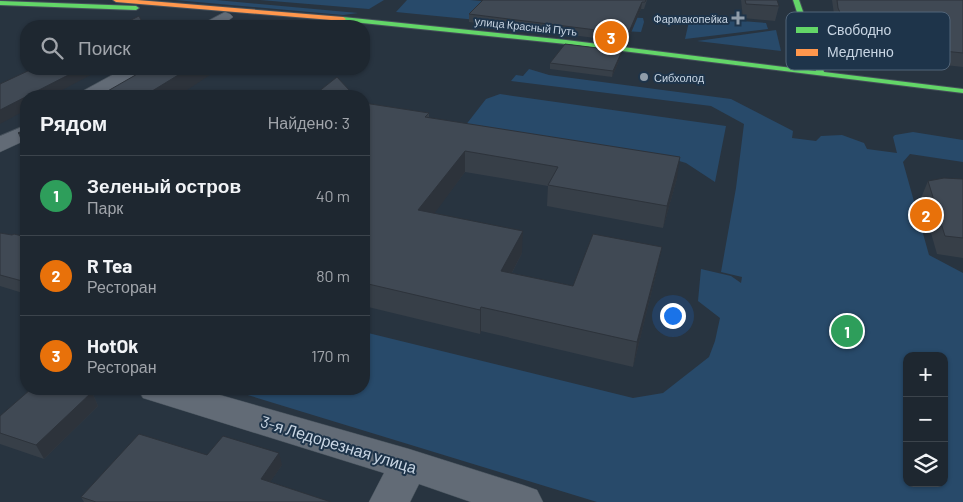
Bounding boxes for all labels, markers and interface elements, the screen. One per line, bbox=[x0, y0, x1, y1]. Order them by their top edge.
place label: Фармакопейка bbox=[653, 12, 729, 25]
marker: Фармакопейка bbox=[732, 12, 744, 24]
legend bbox=[786, 12, 950, 70]
street label: улица Красный Путь bbox=[474, 14, 578, 38]
pin: 3 bbox=[595, 18, 627, 56]
search box bbox=[20, 20, 370, 75]
text: Свободно bbox=[827, 21, 892, 38]
icon: search bbox=[38, 34, 66, 62]
text: Поиск bbox=[78, 36, 131, 59]
text: Медленно bbox=[827, 43, 894, 60]
marker: Сибхолод bbox=[638, 71, 650, 83]
place label: Сибхолод bbox=[654, 71, 705, 84]
text: Рядом bbox=[40, 110, 107, 135]
text: Найдено: 3 bbox=[268, 113, 350, 132]
text: Зеленый остров bbox=[87, 174, 241, 197]
text: 1 bbox=[53, 186, 59, 205]
text: 40 m bbox=[316, 186, 350, 205]
pin: 2 bbox=[910, 196, 942, 234]
text: Парк bbox=[87, 198, 123, 217]
text: R Tea bbox=[87, 254, 132, 277]
text: 2 bbox=[52, 266, 60, 285]
text: 80 m bbox=[316, 266, 350, 285]
text: Ресторан bbox=[87, 277, 157, 296]
your location bbox=[660, 303, 686, 329]
pin: 1 bbox=[831, 312, 863, 350]
text: HotOk bbox=[87, 334, 138, 357]
text: 3 bbox=[52, 346, 60, 365]
text: 170 m bbox=[311, 346, 350, 365]
map controls bbox=[903, 352, 948, 487]
button: + bbox=[903, 352, 948, 397]
text: Ресторан bbox=[87, 357, 157, 376]
button: − bbox=[903, 397, 948, 442]
street label: 3-я Ледорезная улица bbox=[259, 411, 419, 477]
button: layers bbox=[903, 442, 948, 487]

